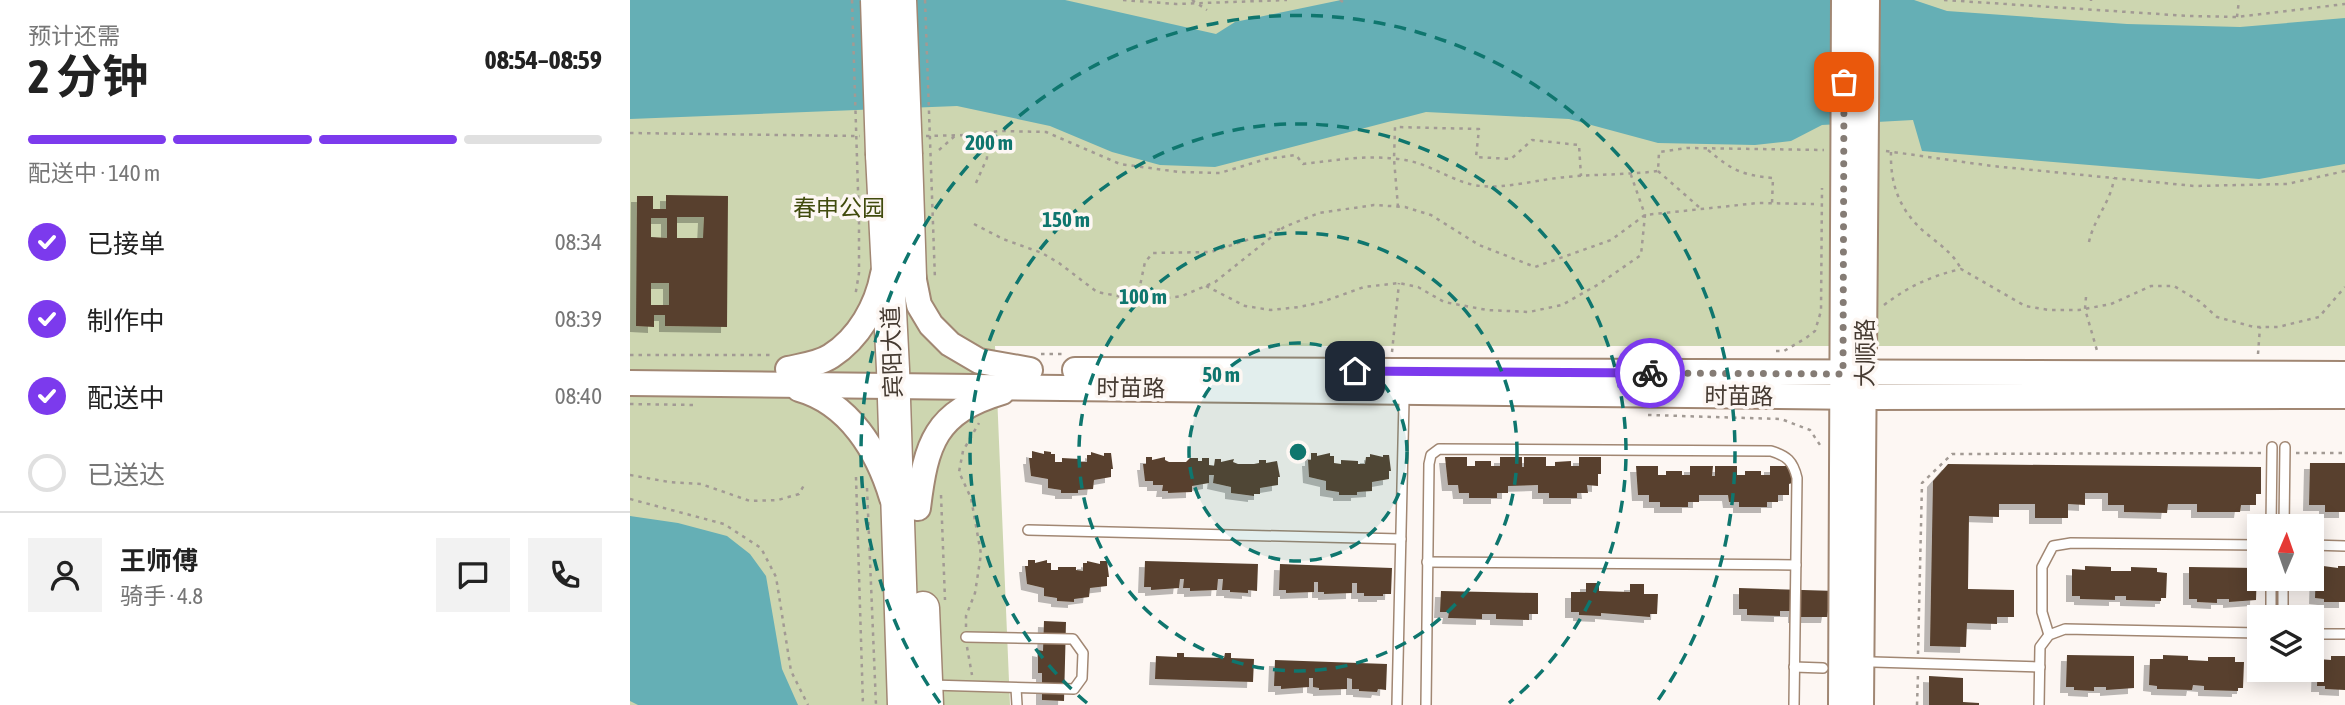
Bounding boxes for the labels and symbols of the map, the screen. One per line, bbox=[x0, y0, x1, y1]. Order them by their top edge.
pin bbox=[1814, 52, 1874, 112]
text: 200 m bbox=[965, 130, 1013, 154]
park label: 春申公园 bbox=[793, 195, 885, 221]
text: 150 m bbox=[1042, 207, 1090, 231]
text: 100 m bbox=[1119, 284, 1167, 308]
street label: 宾阳大道 bbox=[877, 306, 907, 398]
street label: 大顺路 bbox=[1852, 319, 1878, 388]
courier bbox=[1615, 338, 1685, 408]
pin bbox=[1325, 341, 1385, 401]
text: 50 m bbox=[1202, 362, 1240, 386]
street label: 时苗路 bbox=[1096, 374, 1166, 402]
street label: 时苗路 bbox=[1704, 382, 1774, 410]
centre of rings bbox=[1286, 440, 1310, 464]
north arrow bbox=[2247, 514, 2324, 592]

